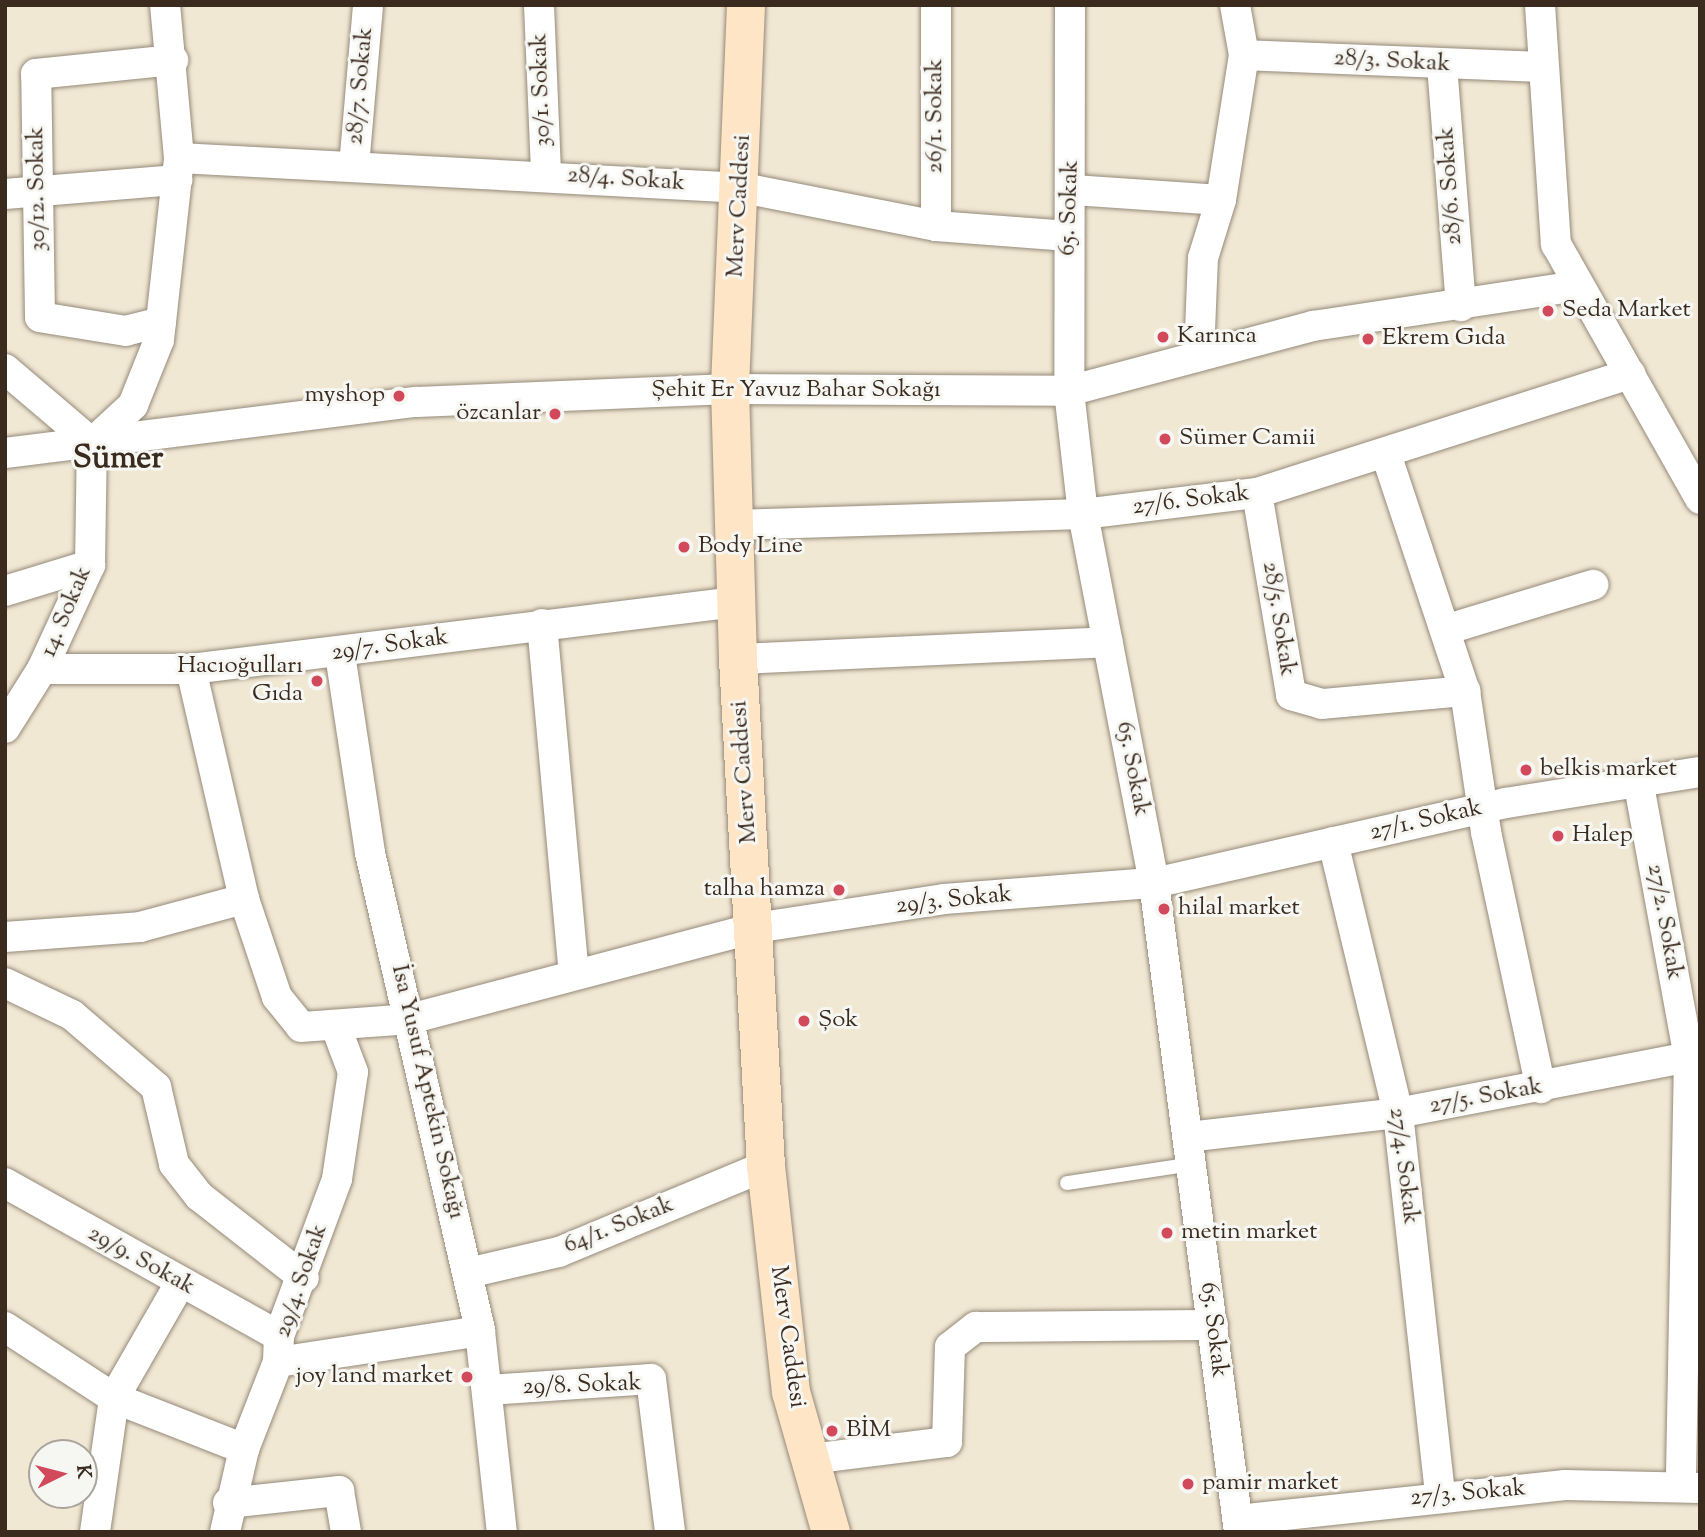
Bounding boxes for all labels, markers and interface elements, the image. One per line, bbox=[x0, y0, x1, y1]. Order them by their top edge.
street label: 28/7. Sokak bbox=[342, 26, 380, 146]
street label: 30/1. Sokak bbox=[526, 33, 558, 147]
street label: 28/3. Sokak bbox=[1333, 45, 1451, 79]
street label: 26/1. Sokak bbox=[922, 59, 950, 173]
street label: 30/12. Sokak bbox=[23, 126, 53, 252]
street label: 28/6. Sokak bbox=[1433, 126, 1469, 246]
street label: Merv Caddesi bbox=[722, 134, 758, 278]
street label: 65. Sokak bbox=[1054, 160, 1086, 256]
street label: 28/4. Sokak bbox=[566, 162, 686, 198]
place label: Seda Market bbox=[1562, 297, 1691, 325]
marker: Seda Market bbox=[1540, 303, 1556, 319]
place label: Karınca bbox=[1177, 323, 1257, 351]
place label: Ekrem Gıda bbox=[1382, 325, 1506, 353]
marker: Karınca bbox=[1155, 329, 1171, 345]
marker: Ekrem Gıda bbox=[1360, 331, 1376, 347]
street label: Şehit Er Yavuz Bahar Sokağı bbox=[651, 377, 941, 405]
place label: myshop bbox=[304, 382, 385, 410]
marker: myshop bbox=[391, 388, 407, 404]
place label: özcanlar bbox=[456, 400, 541, 428]
marker: özcanlar bbox=[547, 406, 563, 422]
place label: Sümer Camii bbox=[1179, 425, 1316, 453]
marker: Sümer Camii bbox=[1157, 431, 1173, 447]
district label: Sümer bbox=[73, 440, 163, 478]
street label: 27/6. Sokak bbox=[1131, 480, 1251, 522]
place label: Body Line bbox=[698, 533, 803, 561]
marker: Body Line bbox=[676, 539, 692, 555]
street label: 28/5. Sokak bbox=[1255, 560, 1301, 678]
street label: 14. Sokak bbox=[35, 562, 99, 662]
street label: 29/7. Sokak bbox=[330, 624, 450, 668]
place label: Hacıoğulları Gıda bbox=[177, 653, 303, 709]
marker: Hacıoğulları Gıda bbox=[309, 673, 325, 689]
street label: Merv Caddesi bbox=[726, 699, 764, 845]
street label: 65. Sokak bbox=[1109, 719, 1155, 819]
place label: belkis market bbox=[1540, 756, 1677, 784]
marker: belkis market bbox=[1518, 762, 1534, 778]
street label: 27/1. Sokak bbox=[1367, 794, 1485, 848]
place label: Halep bbox=[1572, 822, 1633, 850]
marker: Halep bbox=[1550, 828, 1566, 844]
street label: 27/2. Sokak bbox=[1640, 862, 1688, 982]
place label: talha hamza bbox=[704, 876, 825, 904]
street label: 29/3. Sokak bbox=[895, 881, 1013, 921]
marker: talha hamza bbox=[831, 882, 847, 898]
place label: hilal market bbox=[1178, 895, 1300, 923]
marker: hilal market bbox=[1156, 901, 1172, 917]
street label: İsa Yusuf Aptekin Sokağı bbox=[384, 962, 470, 1222]
place label: Şok bbox=[818, 1007, 858, 1035]
marker: Şok bbox=[796, 1013, 812, 1029]
street label: 27/5. Sokak bbox=[1427, 1073, 1545, 1121]
street label: 27/4. Sokak bbox=[1382, 1106, 1424, 1226]
street label: 64/1. Sokak bbox=[560, 1191, 678, 1261]
place label: metin market bbox=[1181, 1219, 1317, 1247]
street label: 29/9. Sokak bbox=[82, 1220, 200, 1302]
street label: 29/4. Sokak bbox=[269, 1221, 335, 1341]
marker: metin market bbox=[1159, 1225, 1175, 1241]
street label: Merv Caddesi bbox=[763, 1264, 811, 1410]
street label: 65. Sokak bbox=[1193, 1281, 1233, 1379]
place label: joy land market bbox=[295, 1363, 453, 1391]
marker: joy land market bbox=[459, 1369, 475, 1385]
street label: 29/8. Sokak bbox=[522, 1370, 642, 1402]
place label: BİM bbox=[846, 1417, 891, 1445]
marker: BİM bbox=[824, 1423, 840, 1439]
north arrow bbox=[28, 1439, 98, 1509]
text: K bbox=[68, 1464, 97, 1480]
place label: pamir market bbox=[1202, 1470, 1338, 1498]
street label: 27/3. Sokak bbox=[1409, 1475, 1527, 1513]
marker: pamir market bbox=[1180, 1476, 1196, 1492]

